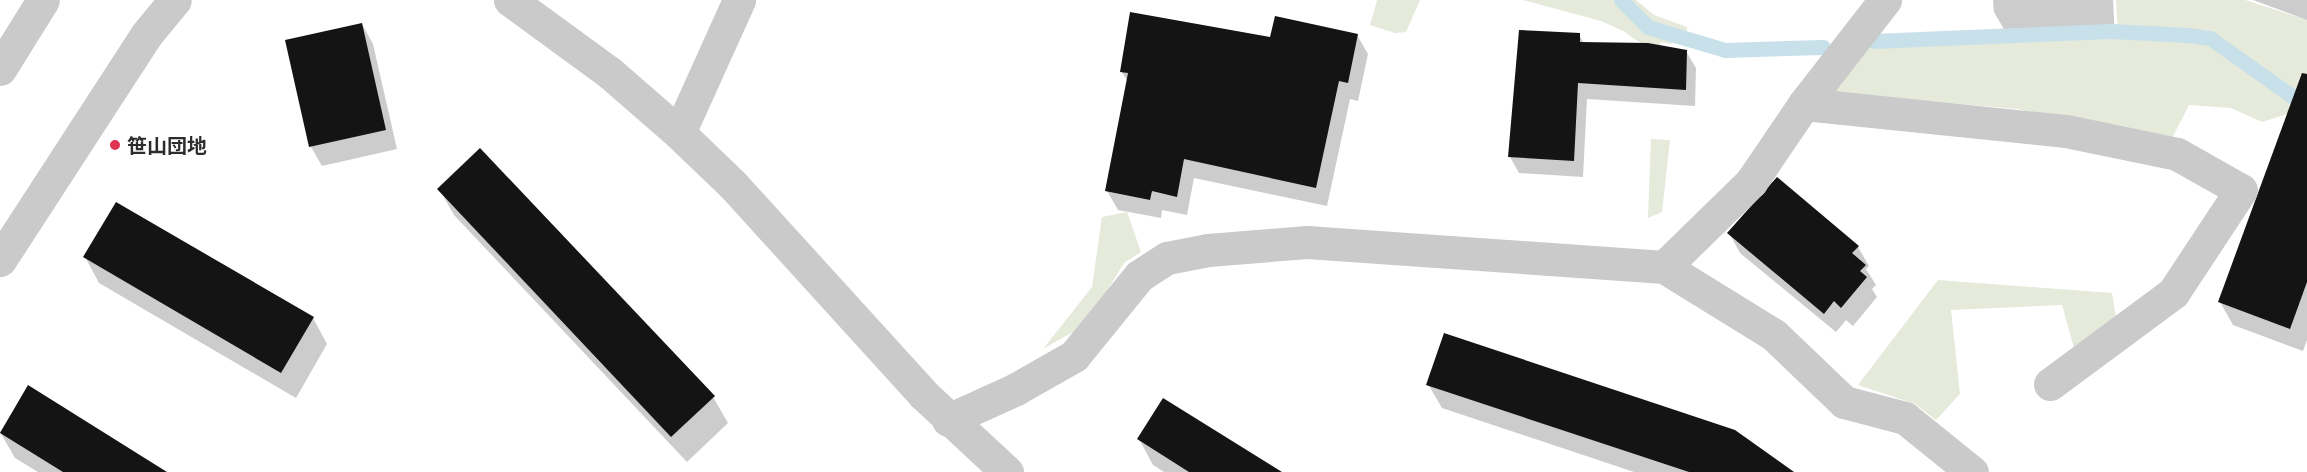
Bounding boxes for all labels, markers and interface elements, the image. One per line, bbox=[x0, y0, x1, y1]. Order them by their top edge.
place label: 笹山団地 bbox=[127, 133, 207, 157]
marker: 笹山団地 bbox=[108, 138, 122, 152]

